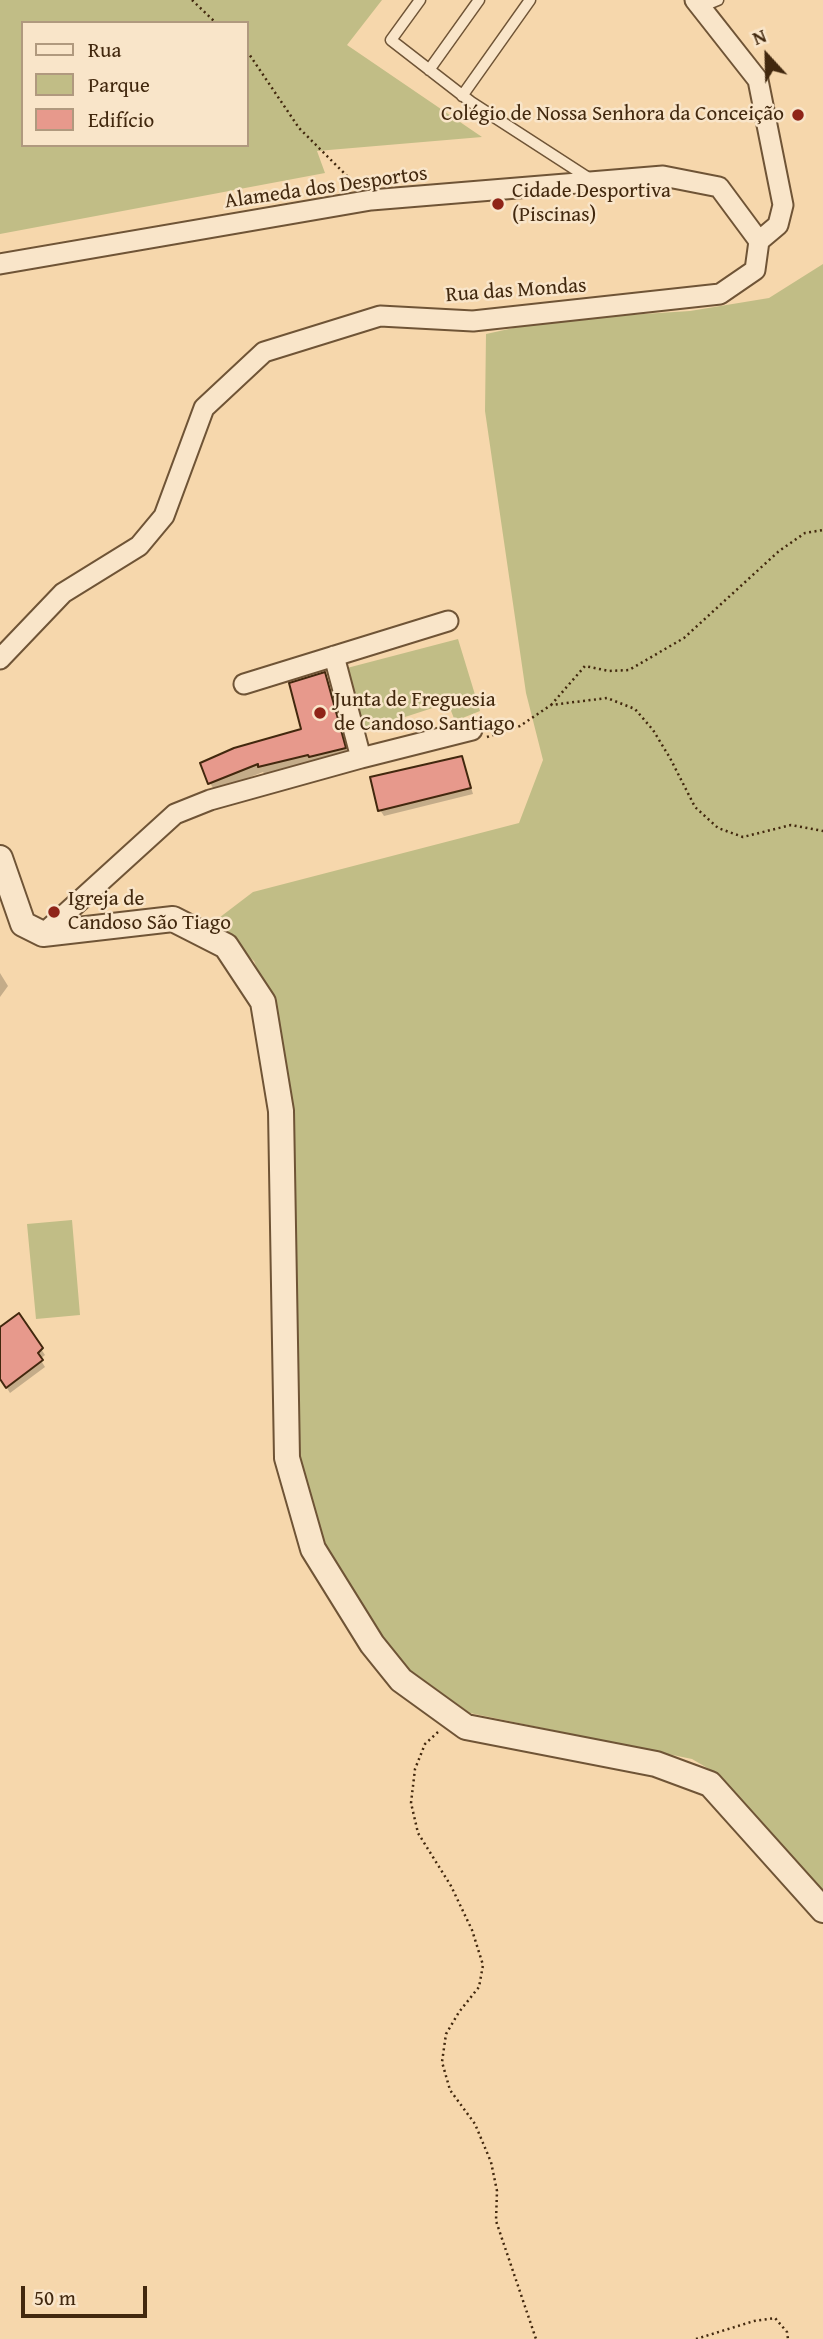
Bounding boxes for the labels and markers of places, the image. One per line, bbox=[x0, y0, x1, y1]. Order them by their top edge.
place label: Colégio de Nossa Senhora da Conceição bbox=[441, 102, 784, 128]
marker: Colégio de Nossa Senhora da Conceição bbox=[790, 107, 806, 123]
place label: Cidade Desportiva (Piscinas) bbox=[512, 179, 671, 229]
marker: Cidade Desportiva (Piscinas) bbox=[490, 196, 506, 212]
place label: Junta de Freguesia de Candoso Santiago bbox=[334, 688, 515, 738]
marker: Junta de Freguesia de Candoso Santiago bbox=[312, 705, 328, 721]
place label: Igreja de Candoso São Tiago bbox=[68, 887, 231, 937]
marker: Igreja de Candoso São Tiago bbox=[46, 904, 62, 920]

